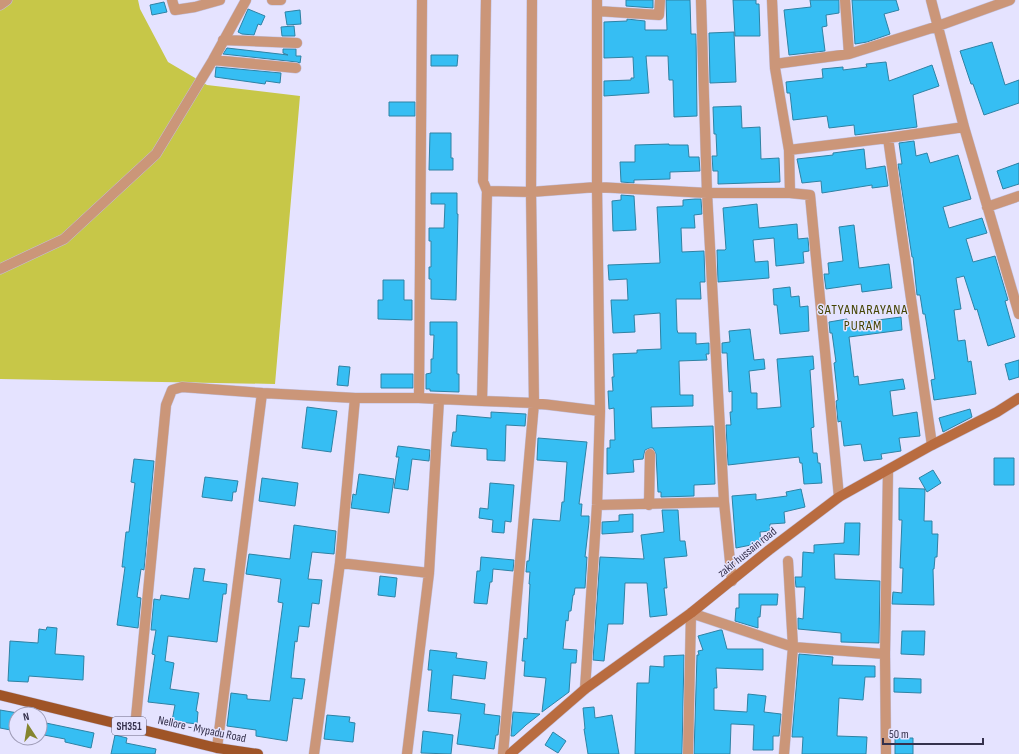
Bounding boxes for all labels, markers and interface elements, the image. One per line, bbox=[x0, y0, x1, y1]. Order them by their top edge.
district label: SATYANARAYANA PURAM bbox=[818, 301, 908, 334]
street label: zakir hussain road bbox=[715, 524, 780, 581]
north arrow bbox=[8, 706, 48, 746]
text: N bbox=[22, 710, 30, 724]
street label: Nellore - Mypadu Road bbox=[156, 713, 247, 746]
road number: SH351 bbox=[112, 717, 146, 735]
scale bar bbox=[883, 720, 983, 746]
text: 50 m bbox=[889, 727, 909, 742]

